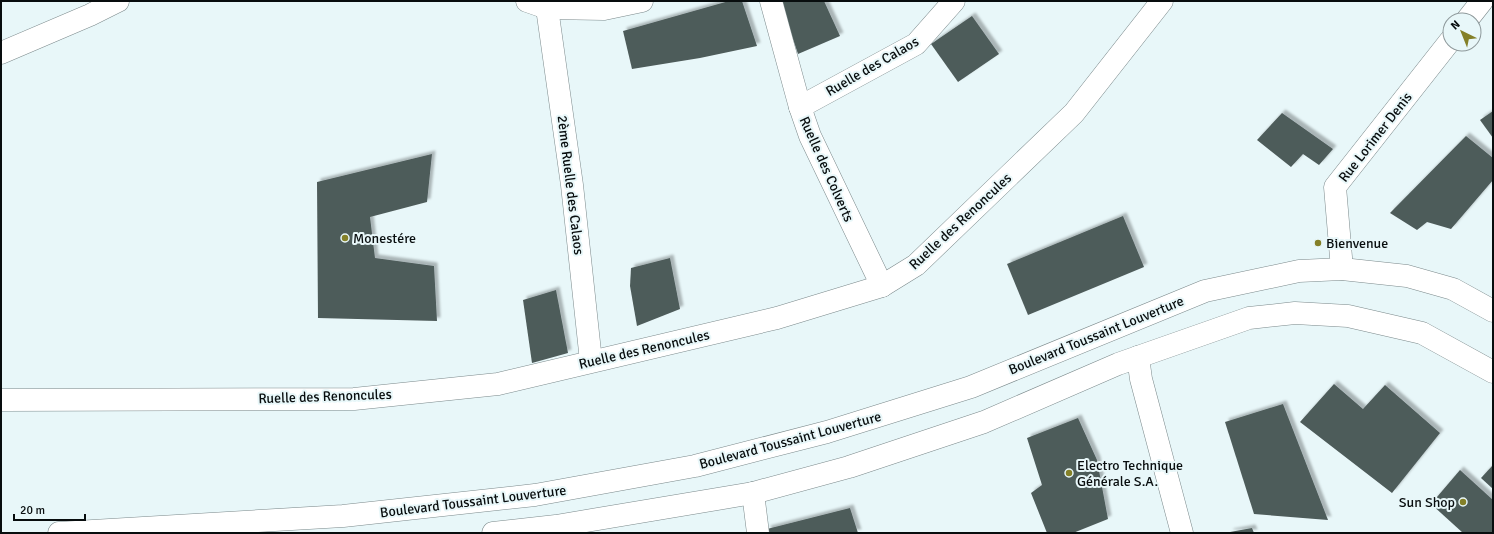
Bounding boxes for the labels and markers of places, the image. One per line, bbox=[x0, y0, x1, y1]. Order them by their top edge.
place label: Monestére bbox=[353, 230, 416, 247]
marker: Monestére bbox=[340, 233, 350, 243]
place label: Bienvenue bbox=[1326, 235, 1388, 252]
marker: Bienvenue bbox=[1313, 238, 1323, 248]
place label: Electro Technique Générale S.A. bbox=[1077, 457, 1183, 490]
marker: Electro Technique Générale S.A. bbox=[1064, 468, 1074, 478]
place label: Sun Shop bbox=[1399, 494, 1455, 511]
marker: Sun Shop bbox=[1458, 497, 1468, 507]

